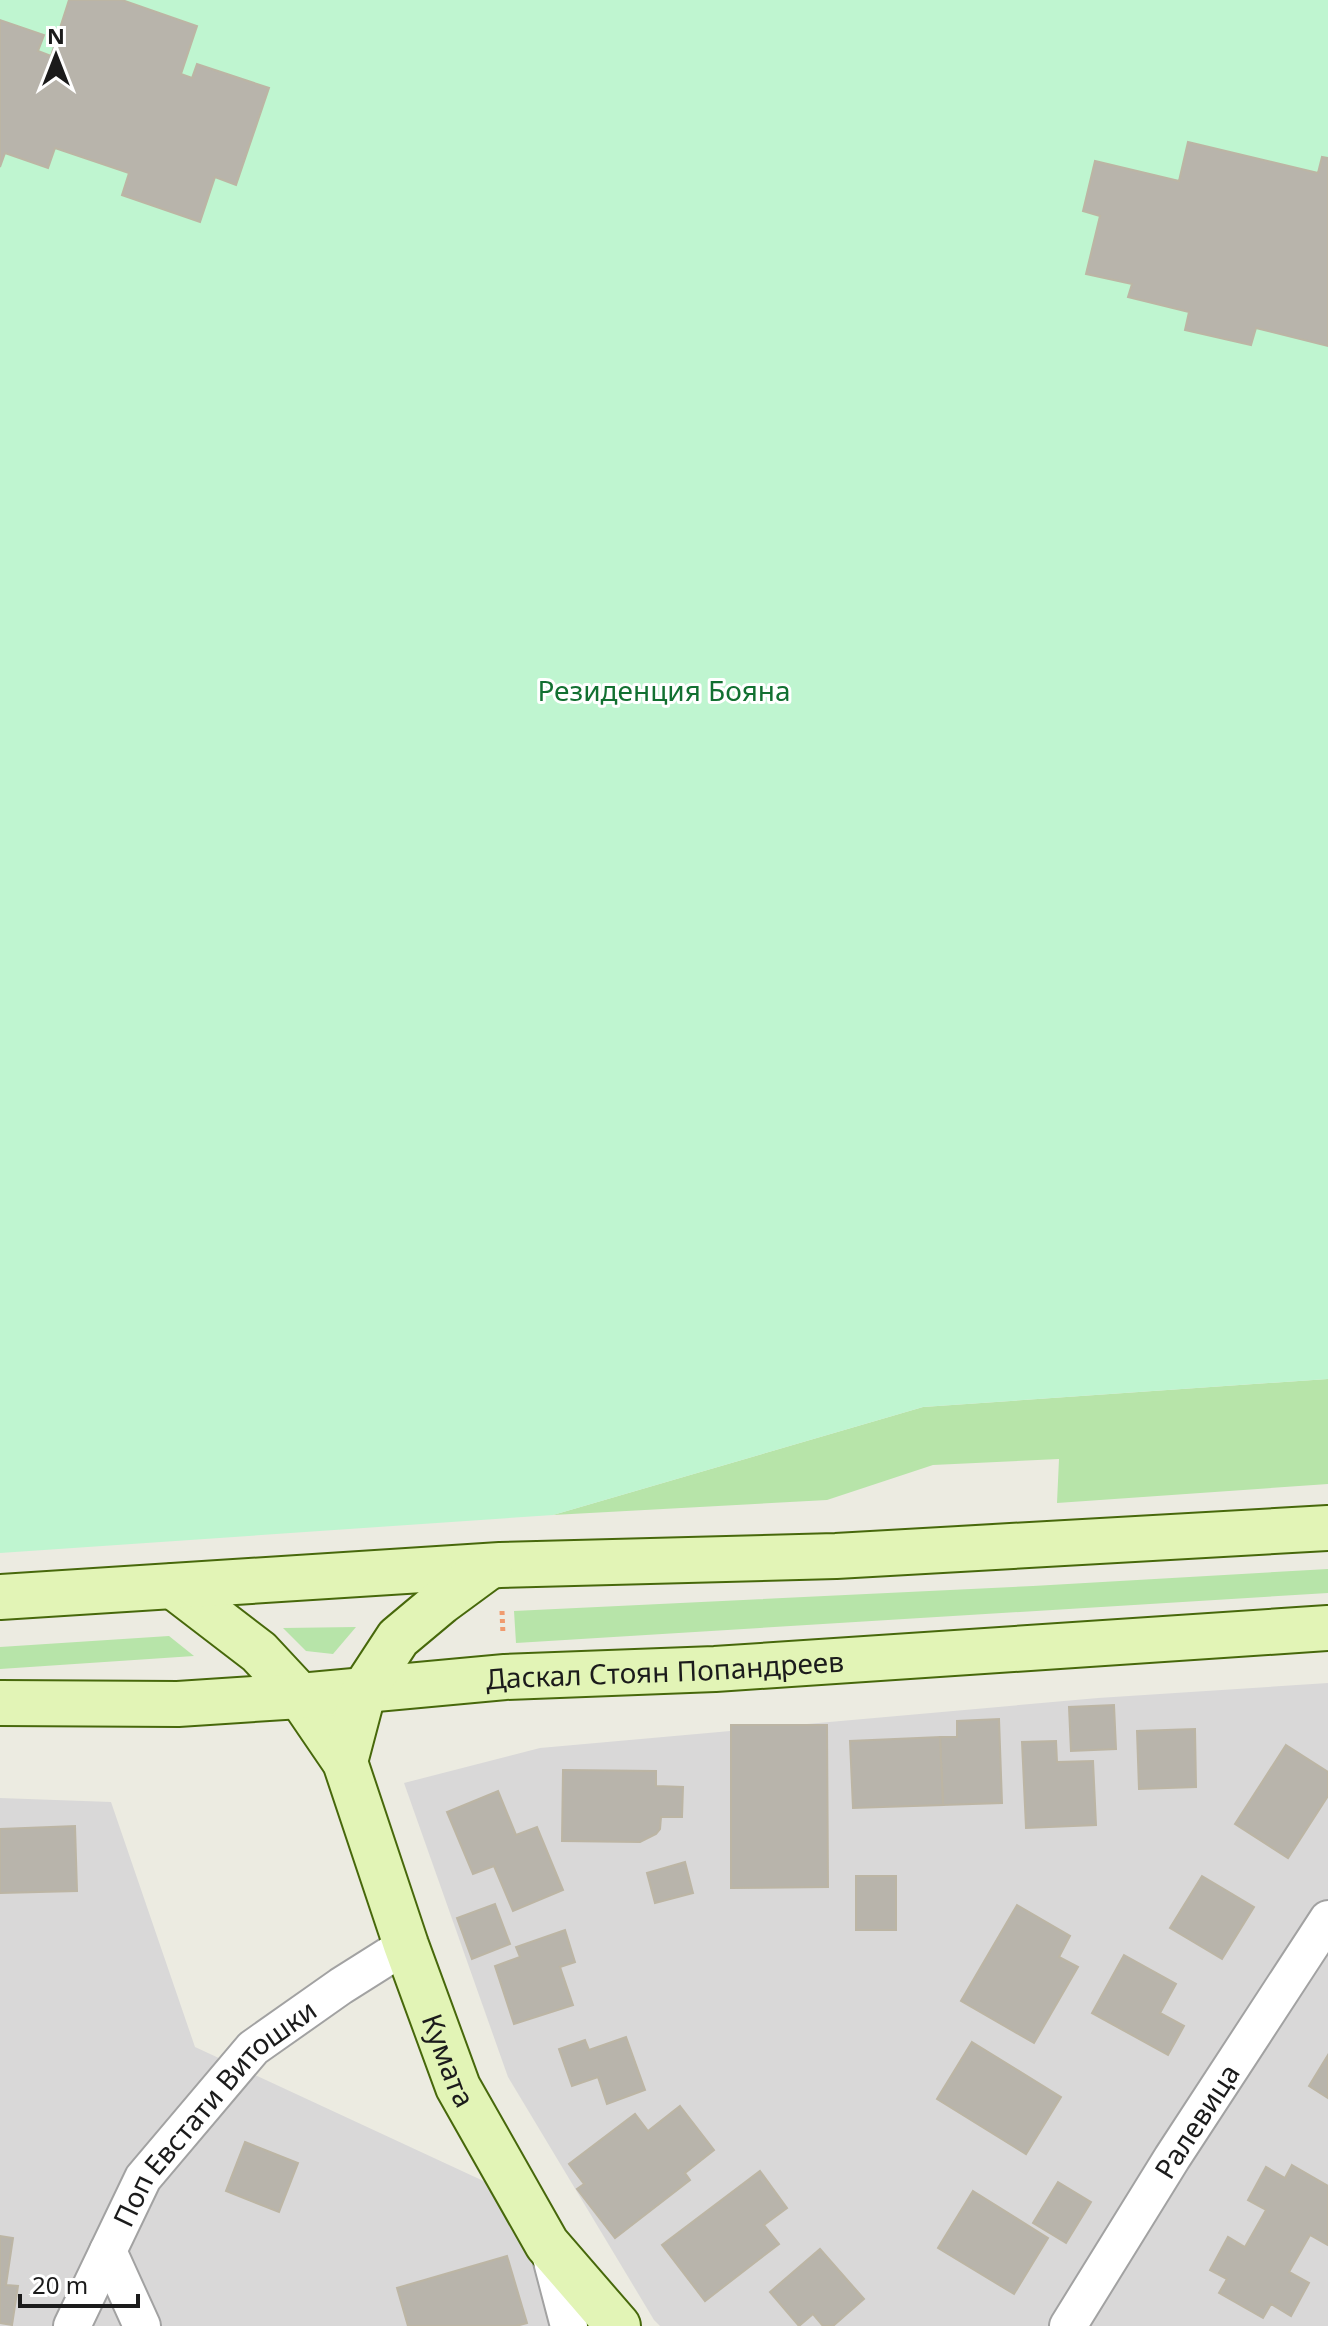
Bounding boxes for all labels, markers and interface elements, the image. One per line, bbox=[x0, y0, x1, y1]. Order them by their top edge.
north arrow bbox=[16, 16, 96, 96]
text: N bbox=[47, 20, 65, 50]
park label: Резиденция Бояна bbox=[537, 671, 791, 709]
street label: Даскал Стоян Попандреев bbox=[484, 1641, 845, 1698]
street label: Поп Евстати Витошки bbox=[104, 1990, 324, 2233]
street label: Кумата bbox=[414, 2008, 484, 2114]
street label: Ралевица bbox=[1145, 2056, 1248, 2185]
scale bar bbox=[20, 2258, 138, 2308]
text: 20 m bbox=[32, 2268, 88, 2301]

